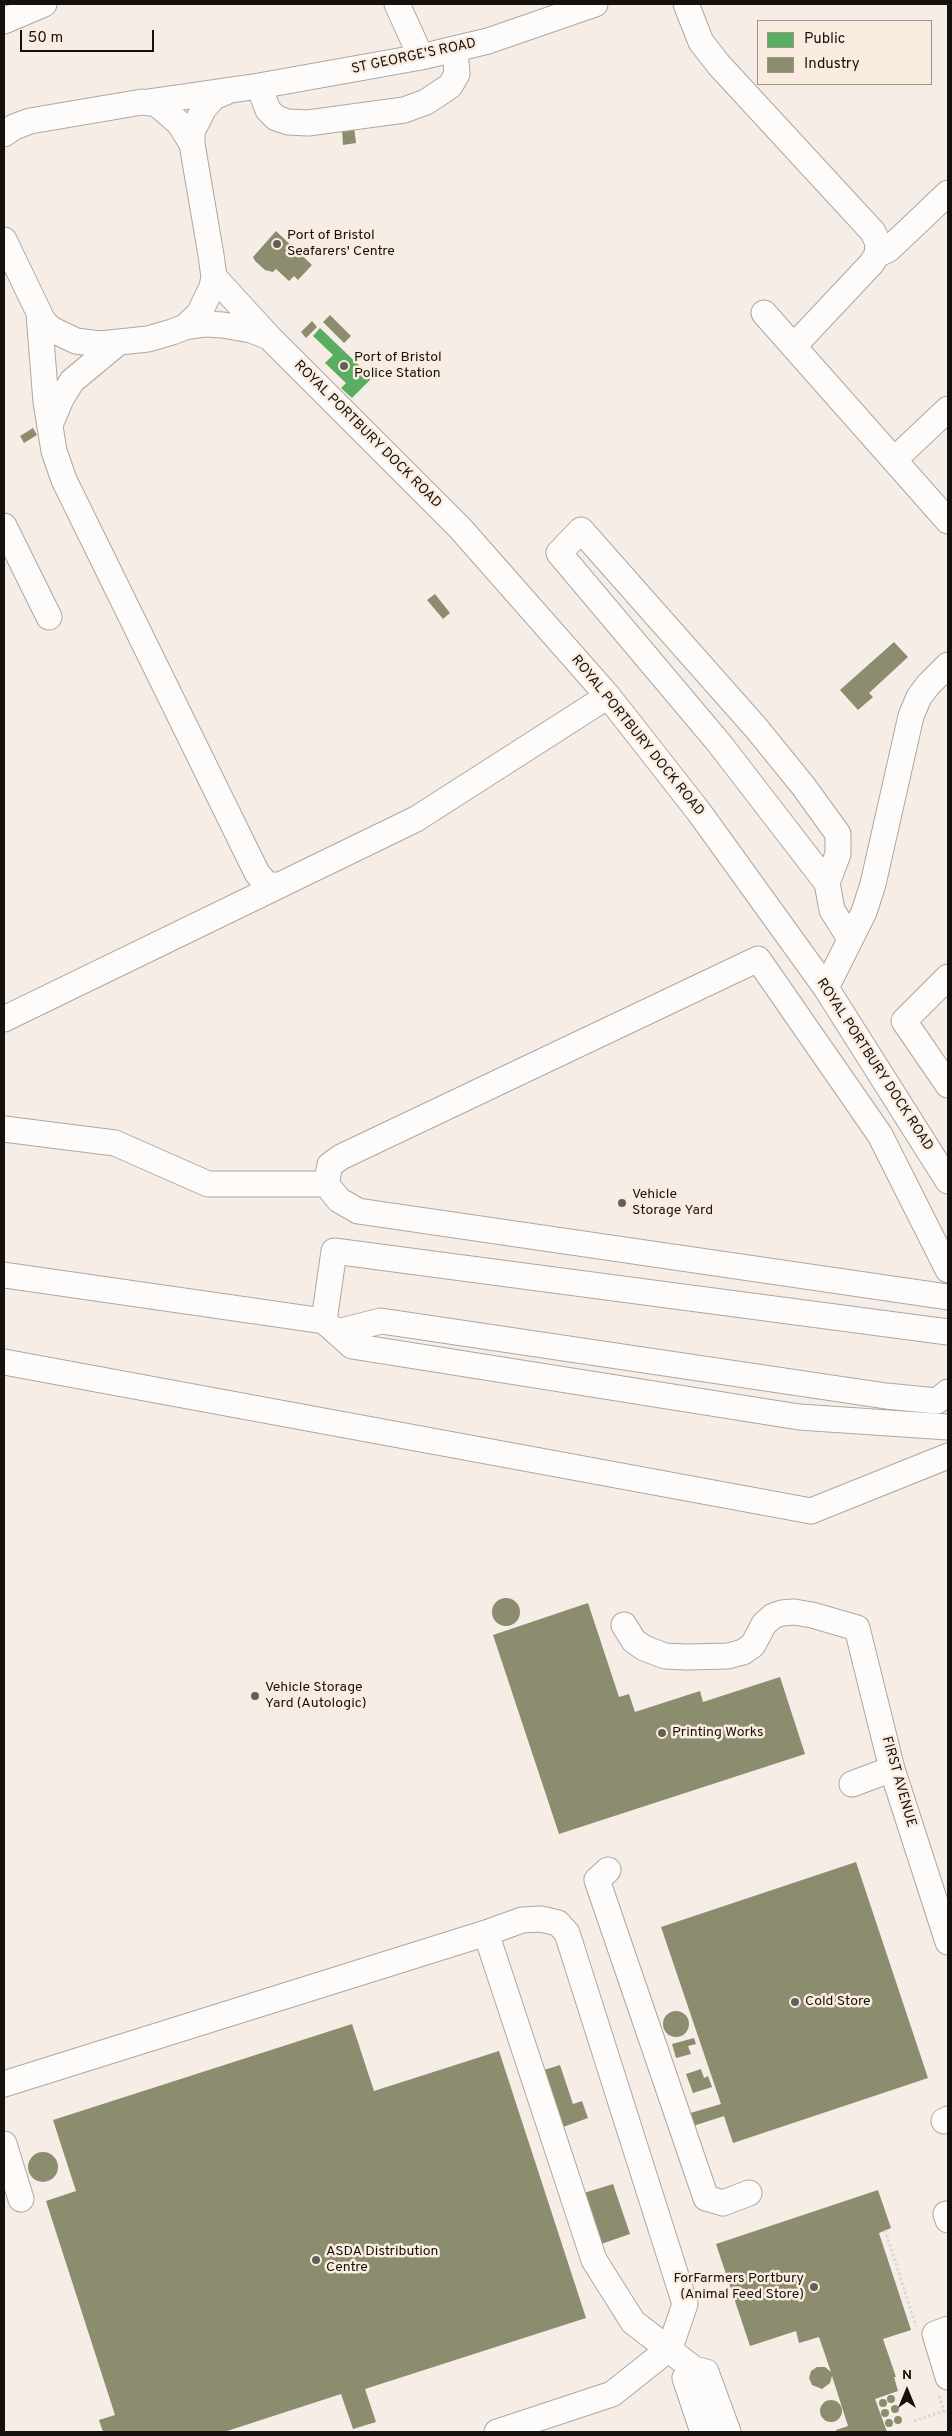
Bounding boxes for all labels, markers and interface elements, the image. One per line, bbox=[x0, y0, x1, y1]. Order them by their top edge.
scale bar bbox=[22, 20, 156, 52]
legend bbox=[757, 20, 932, 85]
text: 50 m bbox=[28, 29, 63, 48]
text: Public bbox=[804, 30, 845, 49]
street label: ST GEORGE'S ROAD bbox=[350, 36, 478, 78]
text: Industry bbox=[804, 55, 860, 74]
place label: Port of Bristol Seafarers' Centre bbox=[287, 228, 395, 260]
marker: Port of Bristol Seafarers' Centre bbox=[271, 238, 283, 250]
place label: Port of Bristol Police Station bbox=[354, 350, 442, 382]
street label: ROYAL PORTBURY DOCK ROAD bbox=[290, 358, 444, 512]
marker: Port of Bristol Police Station bbox=[338, 360, 350, 372]
street label: ROYAL PORTBURY DOCK ROAD bbox=[567, 652, 707, 820]
street label: ROYAL PORTBURY DOCK ROAD bbox=[812, 976, 936, 1154]
place label: Vehicle Storage Yard bbox=[632, 1187, 713, 1220]
marker: Vehicle Storage Yard bbox=[616, 1197, 628, 1209]
place label: Vehicle Storage Yard (Autologic) bbox=[265, 1680, 367, 1712]
marker: Vehicle Storage Yard (Autologic) bbox=[249, 1690, 261, 1702]
place label: Printing Works bbox=[672, 1725, 764, 1741]
marker: Printing Works bbox=[656, 1727, 668, 1739]
street label: FIRST AVENUE bbox=[877, 1735, 919, 1829]
place label: Cold Store bbox=[805, 1994, 871, 2010]
marker: Cold Store bbox=[789, 1996, 801, 2008]
place label: ASDA Distribution Centre bbox=[326, 2244, 438, 2276]
marker: ASDA Distribution Centre bbox=[310, 2254, 322, 2266]
place label: ForFarmers Portbury (Animal Feed Store) bbox=[673, 2271, 804, 2304]
marker: ForFarmers Portbury (Animal Feed Store) bbox=[808, 2281, 820, 2293]
north arrow bbox=[882, 2366, 932, 2416]
text: N bbox=[902, 2367, 912, 2384]

